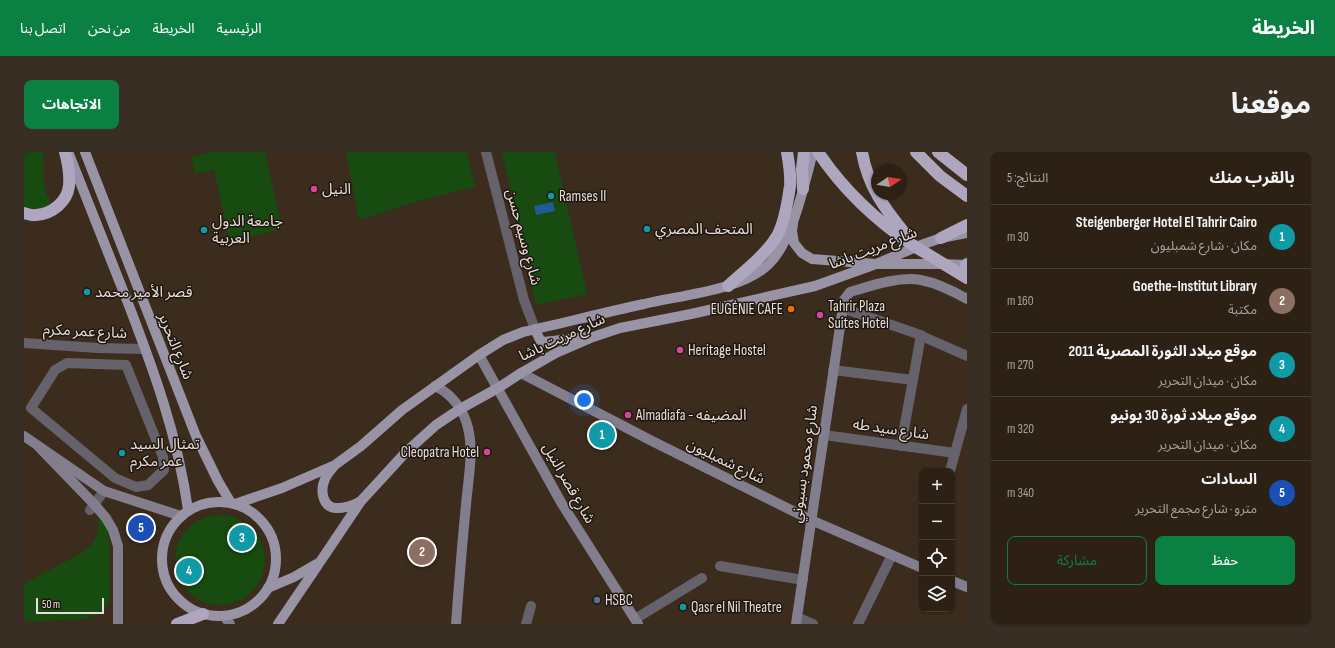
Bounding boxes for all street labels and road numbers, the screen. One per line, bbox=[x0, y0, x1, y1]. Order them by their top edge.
street label: شارع وسيم حسن bbox=[500, 187, 546, 288]
street label: شارع مريت باشا bbox=[826, 223, 921, 276]
street label: شارع التحرير bbox=[151, 309, 198, 383]
street label: شارع مريت باشا bbox=[516, 309, 609, 367]
street label: شارع عمر مكرم bbox=[42, 320, 128, 345]
street label: شارع محمود بسيوني bbox=[787, 404, 824, 525]
street label: شارع سيد طه bbox=[851, 415, 931, 446]
street label: شارع شمبليون bbox=[683, 434, 768, 490]
street label: شارع قصر النيل bbox=[536, 440, 599, 528]

